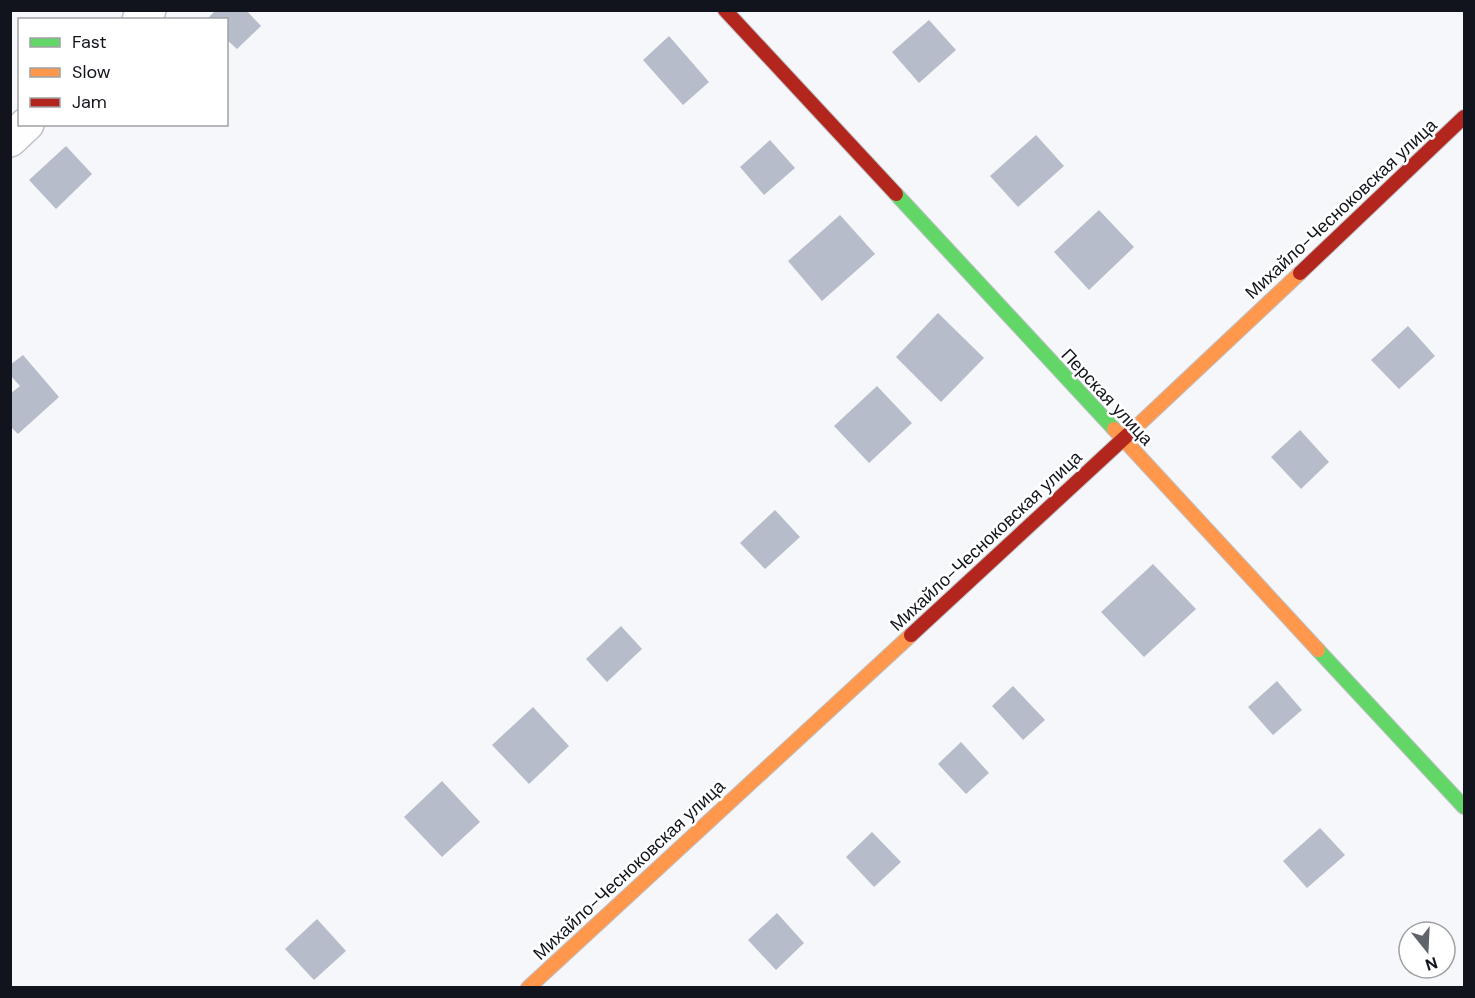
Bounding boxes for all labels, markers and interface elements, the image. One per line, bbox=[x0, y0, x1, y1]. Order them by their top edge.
legend bbox=[18, 18, 228, 126]
text: Fast bbox=[72, 30, 107, 54]
text: Slow bbox=[72, 60, 111, 84]
text: Jam bbox=[72, 90, 107, 114]
street label: Михайло-Чесноковская улица bbox=[1240, 113, 1443, 304]
street label: Перская улица bbox=[1056, 343, 1159, 451]
street label: Михайло-Чесноковская улица bbox=[885, 445, 1088, 636]
street label: Михайло-Чесноковская улица bbox=[528, 774, 731, 965]
north arrow bbox=[1397, 920, 1457, 980]
text: N bbox=[1423, 952, 1440, 976]

